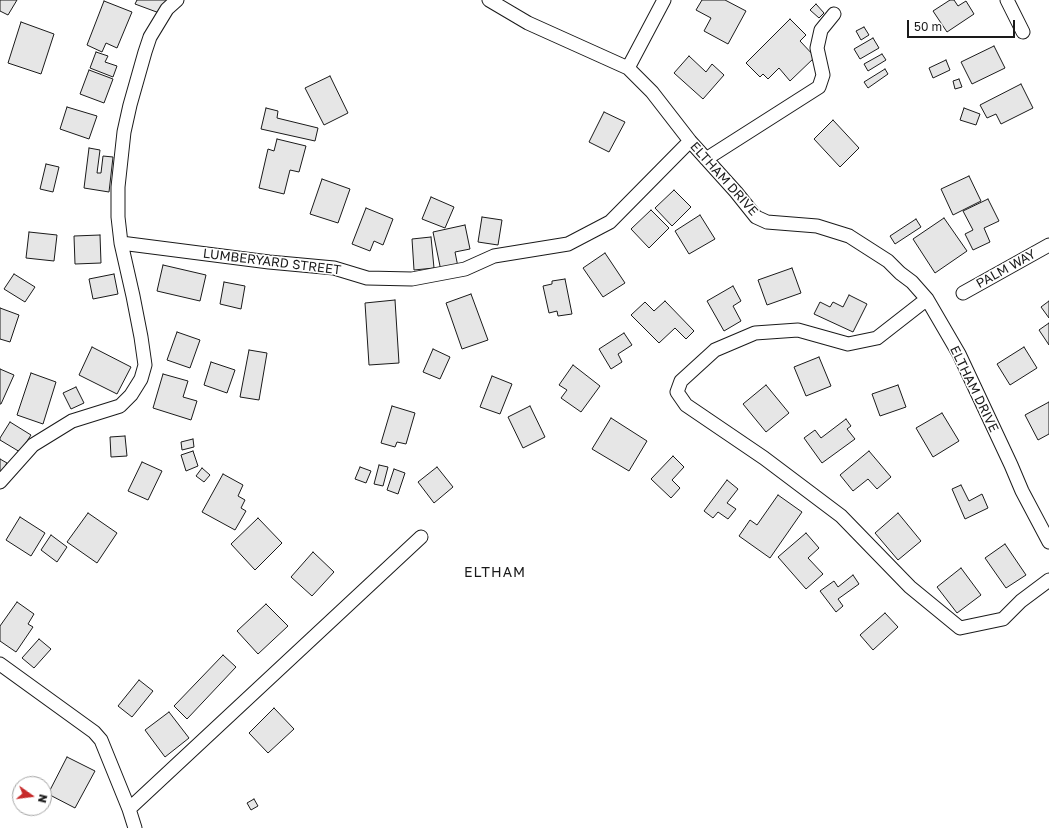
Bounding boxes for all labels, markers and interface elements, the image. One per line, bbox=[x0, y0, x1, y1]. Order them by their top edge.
scale bar bbox=[909, 12, 1017, 38]
text: 50 m bbox=[914, 19, 942, 34]
street label: ELTHAM DRIVE bbox=[687, 139, 761, 219]
street label: LUMBERYARD STREET bbox=[202, 246, 342, 278]
street label: PALM WAY bbox=[974, 246, 1038, 292]
street label: ELTHAM DRIVE bbox=[946, 343, 1002, 435]
district label: ELTHAM bbox=[464, 565, 526, 581]
north arrow bbox=[12, 776, 52, 816]
text: N bbox=[36, 793, 50, 804]

